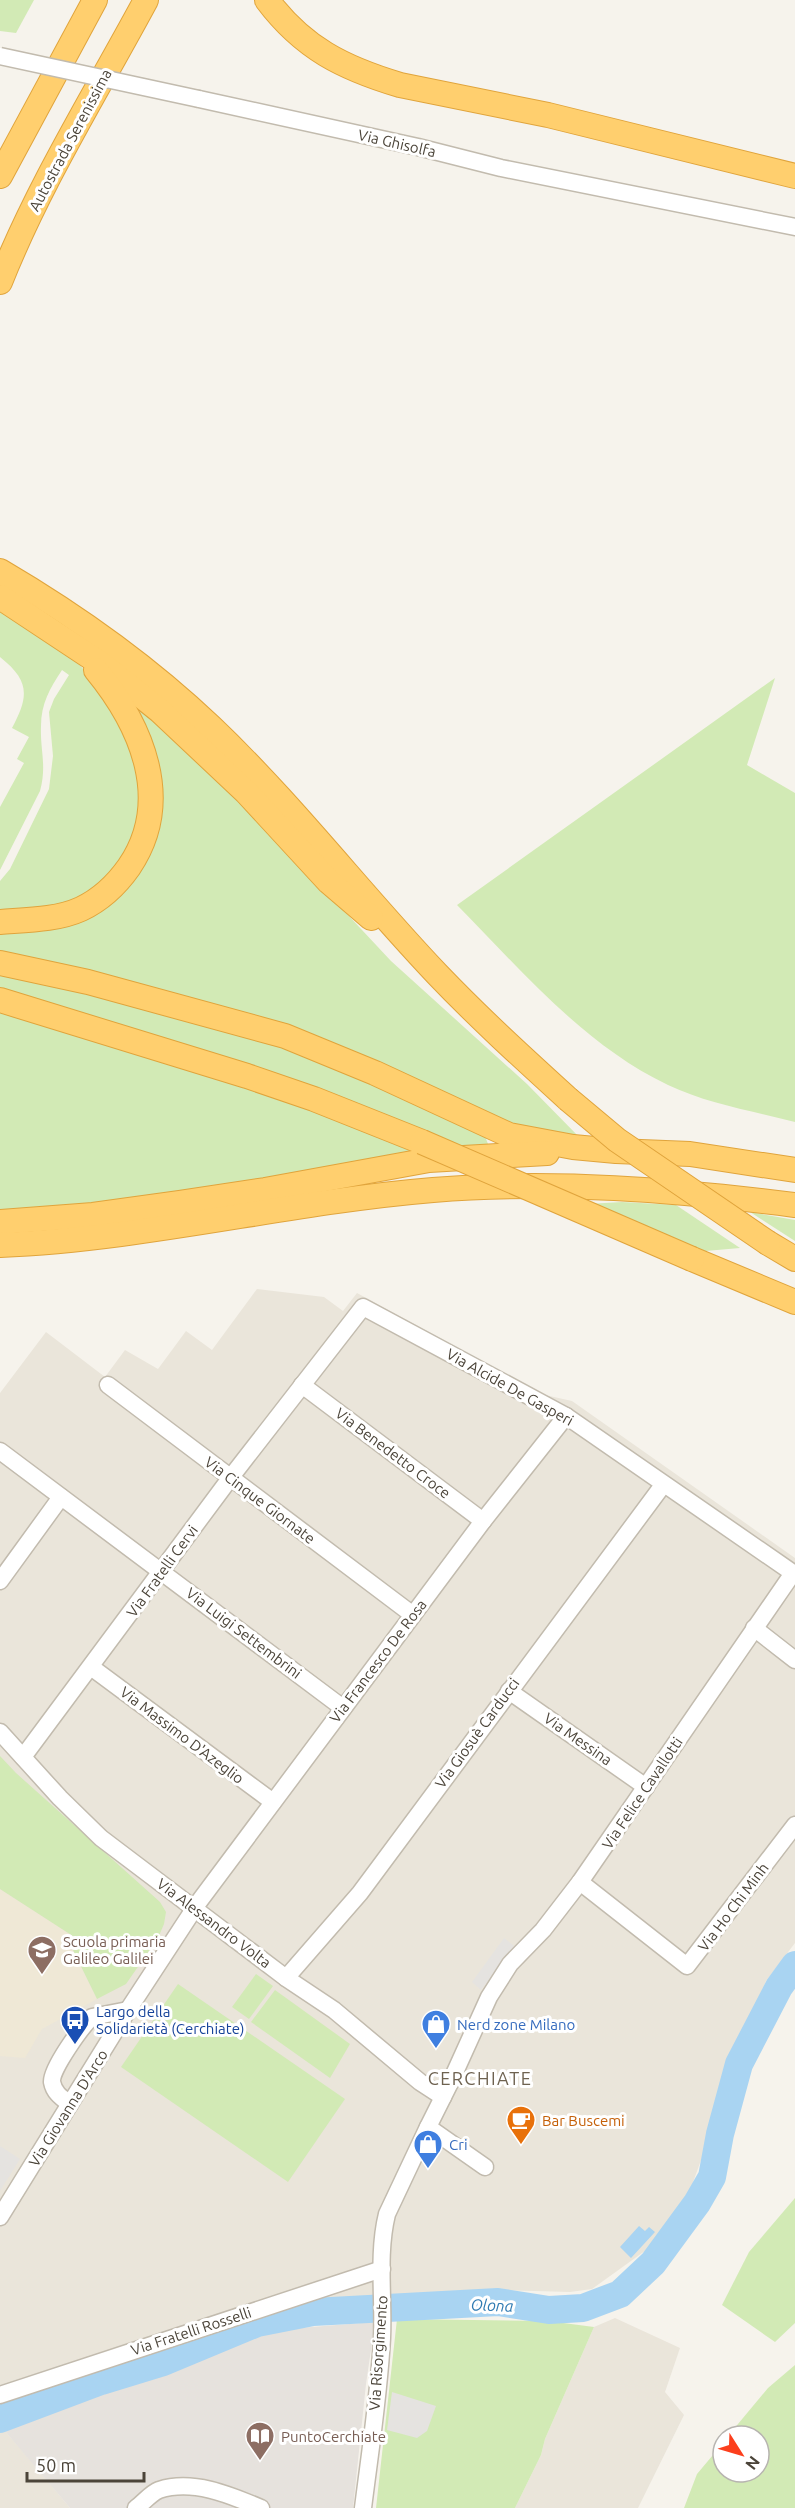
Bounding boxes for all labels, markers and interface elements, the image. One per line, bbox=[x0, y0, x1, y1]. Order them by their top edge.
street label: Autostrada Serenissima bbox=[25, 66, 115, 214]
street label: Via Ghisolfa bbox=[356, 126, 438, 160]
street label: Via Alcide De Gasperi bbox=[444, 1345, 576, 1429]
street label: Via Benedetto Croce bbox=[332, 1404, 454, 1502]
street label: Via Cinque Giornate bbox=[201, 1453, 319, 1547]
street label: Via Fratelli Cervi bbox=[123, 1522, 201, 1620]
street label: Via Luigi Settembrini bbox=[183, 1584, 305, 1682]
street label: Via Francesco De Rosa bbox=[326, 1596, 430, 1726]
street label: Via Giosuè Carducci bbox=[431, 1675, 523, 1791]
street label: Via Massimo D'Azeglio bbox=[117, 1683, 247, 1787]
street label: Via Messina bbox=[541, 1709, 615, 1769]
street label: Via Felice Cavallotti bbox=[598, 1734, 686, 1852]
street label: Via Ho Chi Minh bbox=[694, 1860, 772, 1954]
street label: Via Alessandro Volta bbox=[154, 1875, 274, 1971]
place label: Scuola primaria Galileo Galilei bbox=[63, 1933, 166, 1967]
school or university icon: Scuola primaria Galileo Galilei bbox=[26, 1934, 58, 1976]
place label: Largo della Solidarietà (Cerchiate) bbox=[96, 2003, 244, 2037]
bus stop icon: Largo della Solidarietà (Cerchiate) bbox=[59, 2004, 91, 2046]
shop icon: Nerd zone Milano bbox=[420, 2008, 452, 2050]
place label: Nerd zone Milano bbox=[457, 2016, 575, 2033]
street label: Via Giovanna D'Arco bbox=[25, 2046, 111, 2170]
district label: CERCHIATE bbox=[428, 2068, 532, 2088]
cafe icon: Bar Buscemi bbox=[505, 2104, 537, 2146]
place label: Bar Buscemi bbox=[542, 2112, 625, 2129]
shop icon: Cri bbox=[412, 2128, 444, 2170]
place label: Cri bbox=[449, 2136, 468, 2153]
street label: Via Risorgimento bbox=[365, 2295, 391, 2411]
water label: Olona bbox=[470, 2295, 514, 2315]
street label: Via Fratelli Rosselli bbox=[129, 2303, 253, 2359]
library icon: PuntoCerchiate bbox=[244, 2420, 276, 2462]
north arrow bbox=[711, 2424, 771, 2484]
place label: PuntoCerchiate bbox=[281, 2428, 386, 2445]
scale bar bbox=[27, 2445, 144, 2483]
text: N bbox=[742, 2453, 764, 2473]
text: 50 m bbox=[36, 2455, 76, 2475]

